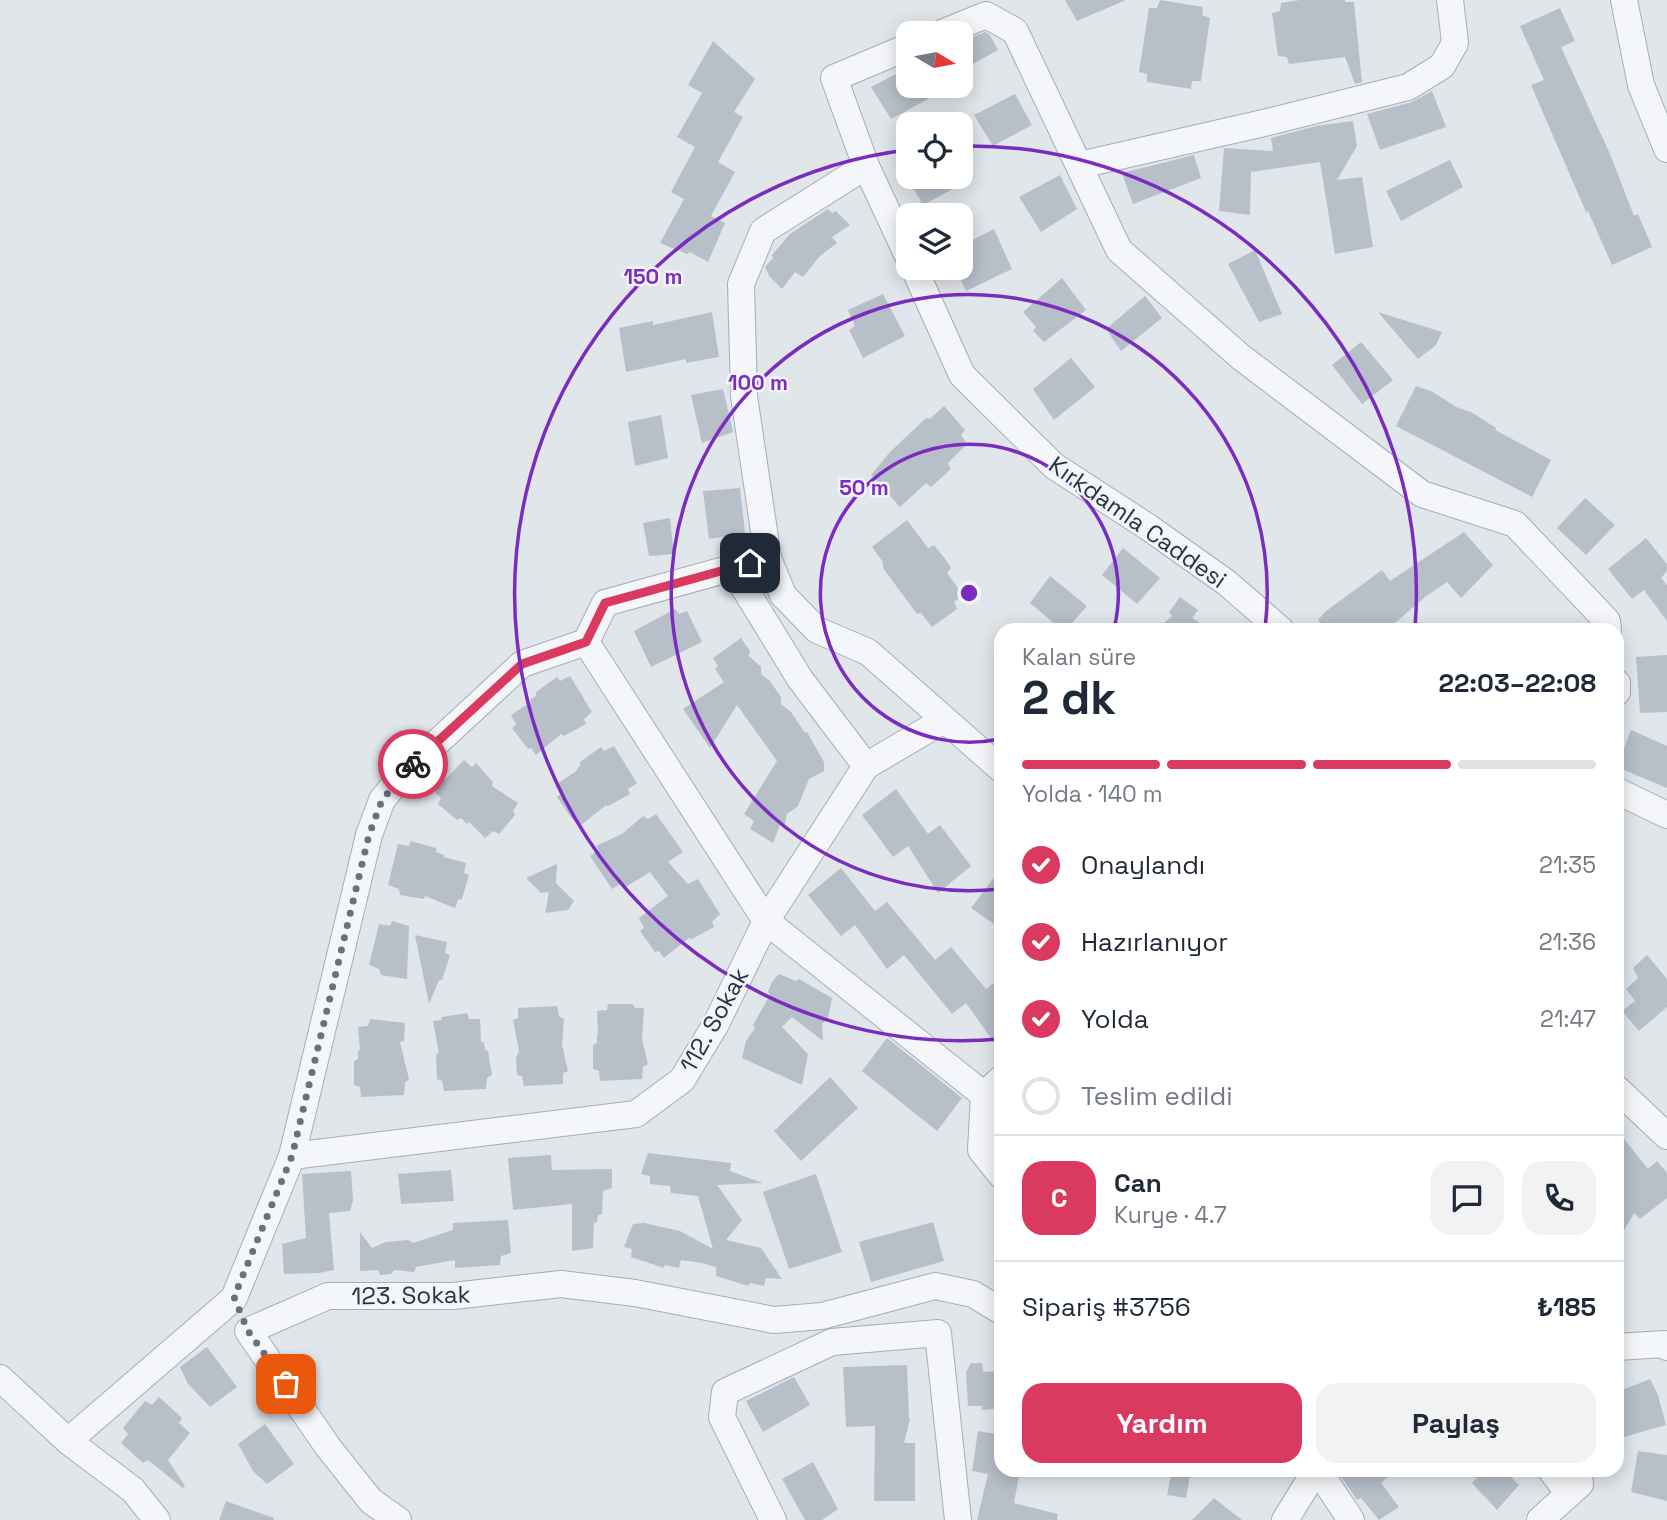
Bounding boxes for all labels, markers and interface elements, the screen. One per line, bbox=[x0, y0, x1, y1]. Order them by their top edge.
north arrow bbox=[896, 21, 973, 98]
map controls bbox=[896, 21, 973, 280]
button: locate bbox=[896, 112, 973, 189]
button: layers bbox=[896, 203, 973, 280]
text: 150 m bbox=[624, 263, 682, 290]
text: 100 m bbox=[728, 369, 788, 396]
street label: Kırkdamla Caddesi bbox=[1043, 449, 1233, 595]
text: 50 m bbox=[839, 474, 889, 501]
pin bbox=[720, 533, 780, 593]
icon: home bbox=[731, 544, 769, 582]
centre of rings bbox=[957, 581, 981, 605]
text: Kalan süre bbox=[1022, 642, 1136, 672]
text: 22:03–22:08 bbox=[1438, 666, 1596, 700]
text: 2 dk bbox=[1022, 669, 1116, 727]
courier bbox=[378, 729, 448, 799]
icon: bike bbox=[394, 745, 432, 783]
text: Yolda · 140 m bbox=[1022, 779, 1162, 809]
icon: check bbox=[1022, 846, 1060, 884]
text: Onaylandı bbox=[1081, 848, 1205, 882]
text: 21:35 bbox=[1539, 850, 1596, 880]
icon: check bbox=[1022, 923, 1060, 961]
text: Hazırlanıyor bbox=[1081, 925, 1228, 959]
text: 21:36 bbox=[1539, 927, 1596, 957]
street label: 112. Sokak bbox=[673, 962, 755, 1078]
icon: check bbox=[1022, 1000, 1060, 1038]
text: Yolda bbox=[1081, 1002, 1149, 1036]
text: 21:47 bbox=[1540, 1004, 1596, 1034]
text: Teslim edildi bbox=[1081, 1079, 1233, 1113]
button: chat bbox=[1430, 1161, 1504, 1235]
button: phone bbox=[1522, 1161, 1596, 1235]
text: Can bbox=[1114, 1166, 1162, 1200]
text: C bbox=[1051, 1181, 1067, 1215]
text: Kurye · 4.7 bbox=[1114, 1200, 1227, 1230]
street label: 123. Sokak bbox=[351, 1278, 471, 1312]
text: Sipariş #3756 bbox=[1022, 1290, 1191, 1324]
text: ₺185 bbox=[1537, 1290, 1596, 1324]
pin bbox=[256, 1354, 316, 1414]
icon: bag bbox=[267, 1365, 305, 1403]
button: Yardım bbox=[1022, 1383, 1302, 1463]
button: Paylaş bbox=[1316, 1383, 1596, 1463]

